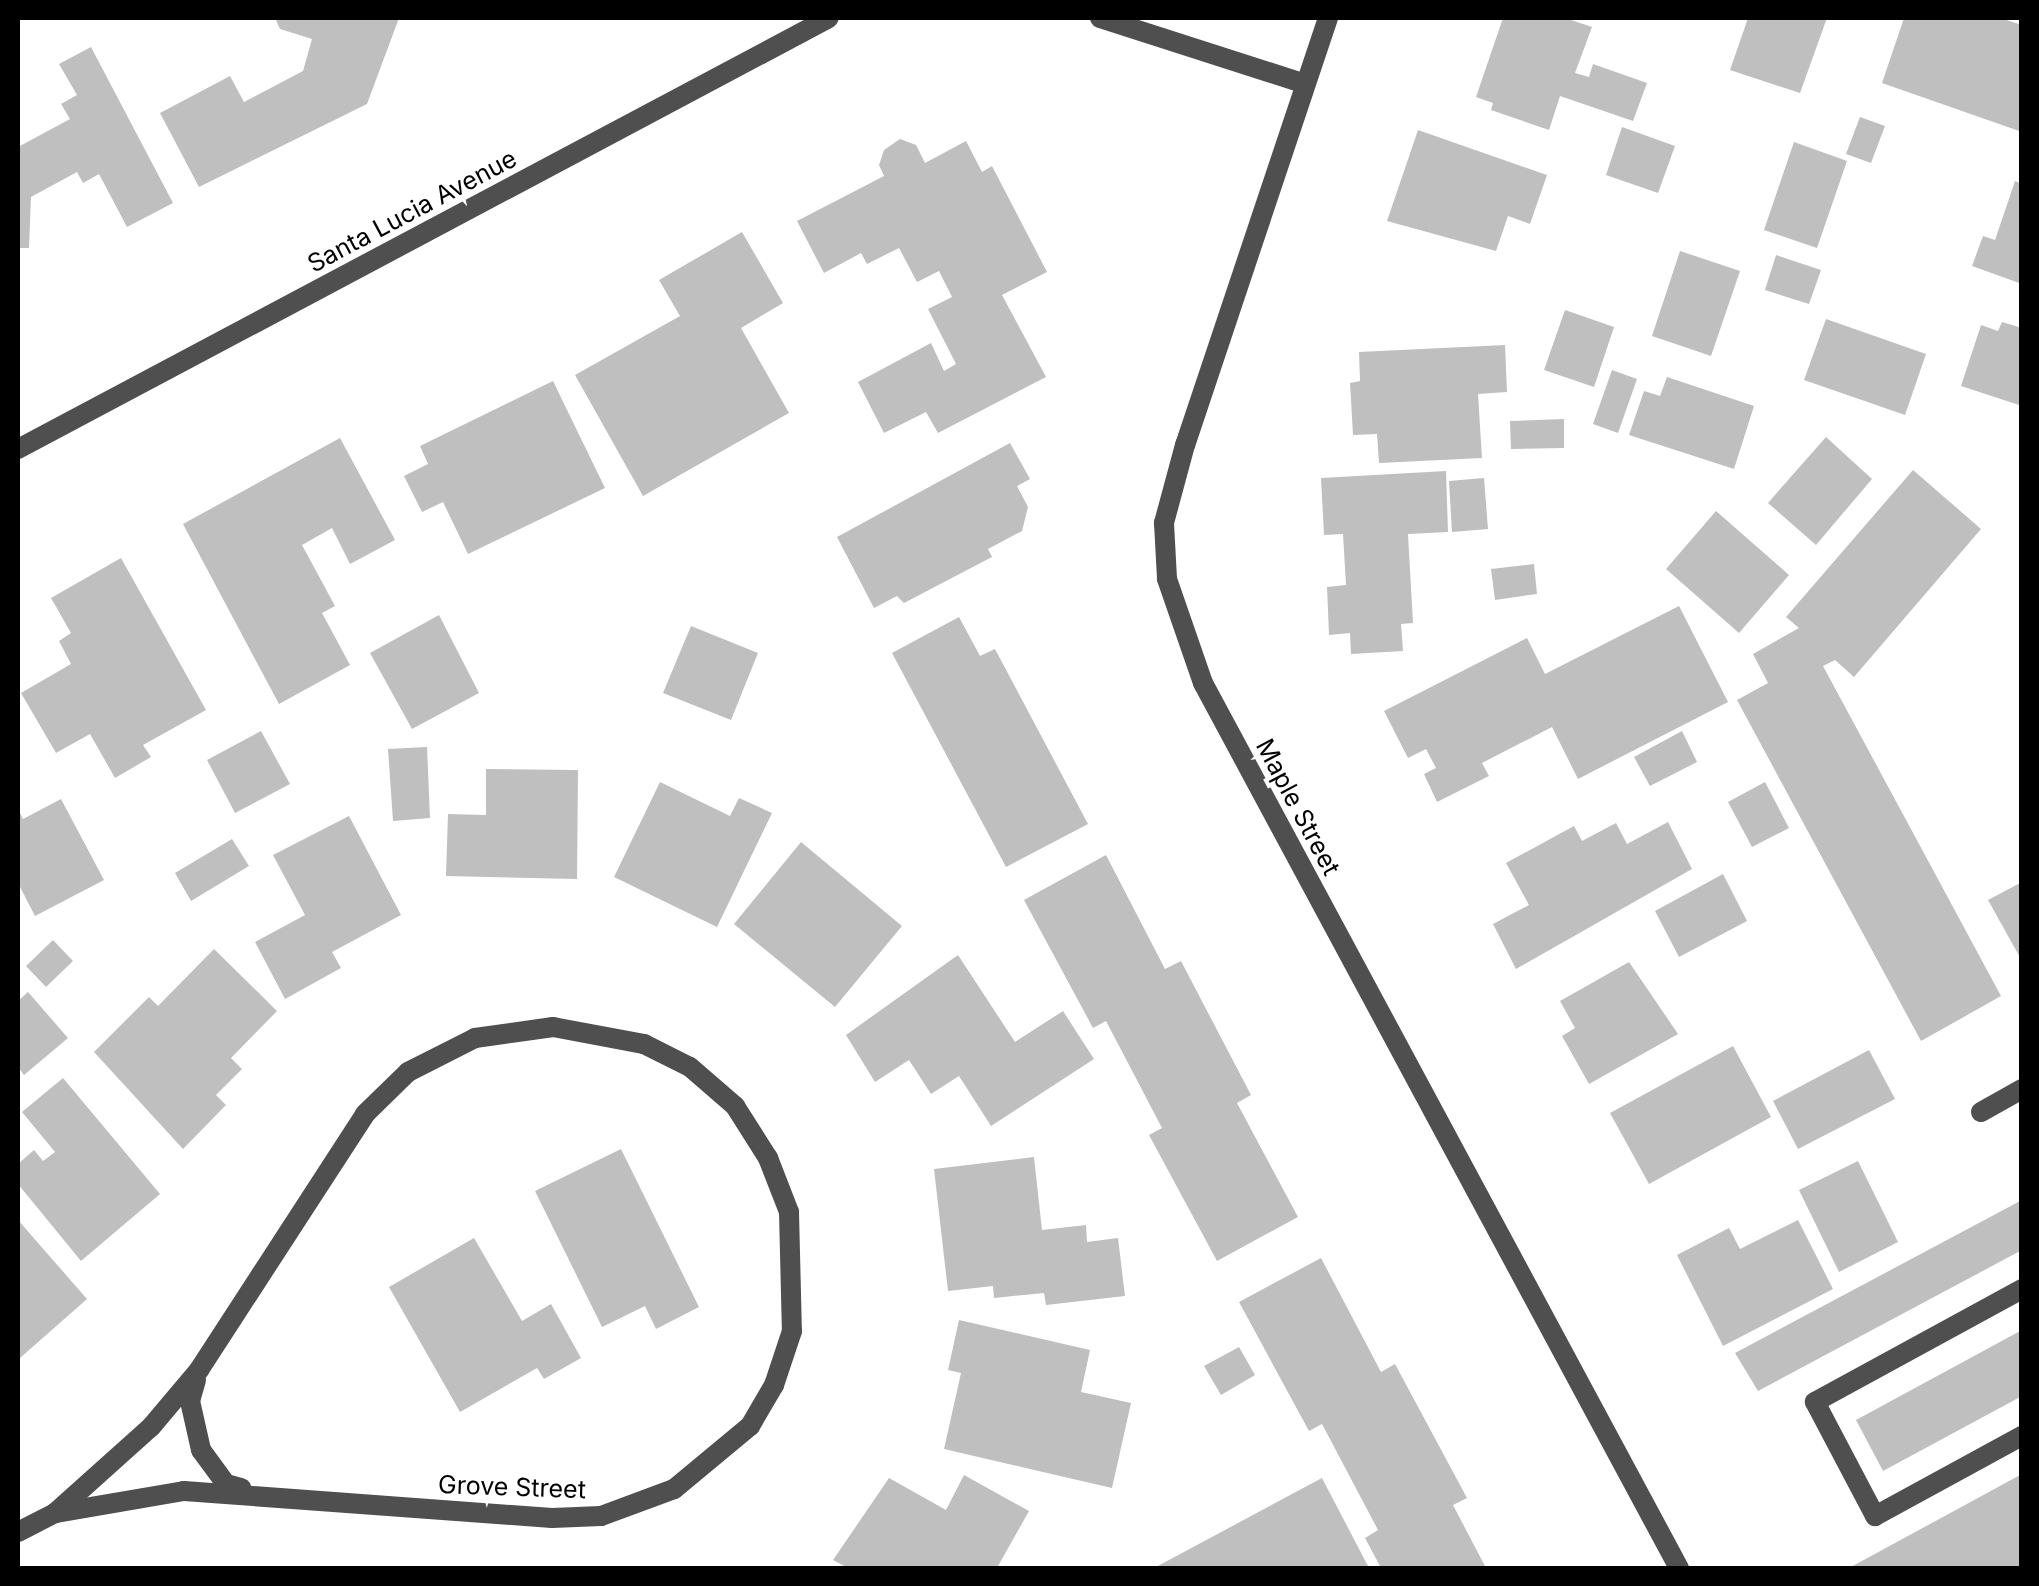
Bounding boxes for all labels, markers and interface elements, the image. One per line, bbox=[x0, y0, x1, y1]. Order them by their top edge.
street label: Santa Lucia Avenue bbox=[302, 143, 522, 279]
street label: Maple Street bbox=[1250, 734, 1346, 880]
street label: Grove Street bbox=[438, 1469, 586, 1505]

